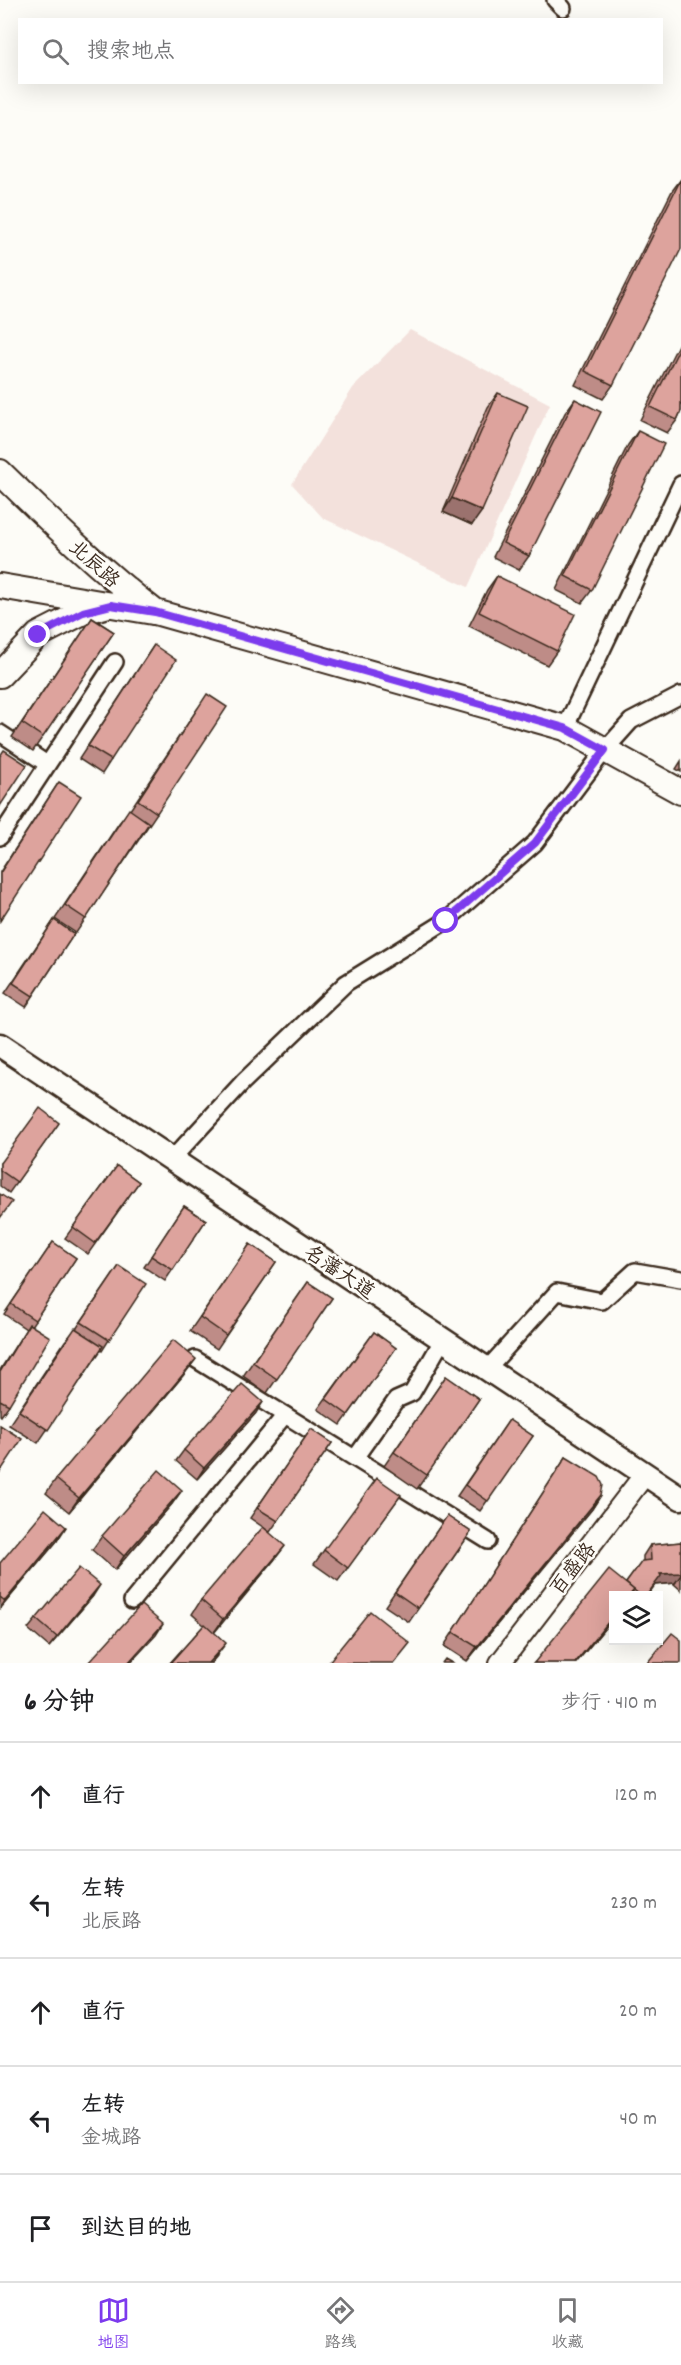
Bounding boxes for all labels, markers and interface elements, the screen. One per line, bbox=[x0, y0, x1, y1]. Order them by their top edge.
search box bbox=[18, 18, 663, 84]
icon: search bbox=[39, 35, 72, 68]
text: 搜索地点 bbox=[87, 37, 175, 68]
street label: 北辰路 bbox=[61, 535, 125, 596]
route end bbox=[24, 621, 50, 647]
route start bbox=[432, 907, 458, 933]
street label: 名藩大道 bbox=[297, 1240, 379, 1307]
street label: 百盛路 bbox=[545, 1537, 604, 1602]
map controls bbox=[609, 1591, 663, 1645]
button: layers bbox=[609, 1591, 663, 1645]
text: 6 分钟 bbox=[24, 1685, 95, 1722]
text: 步行 · 410 m bbox=[561, 1690, 657, 1718]
icon: ahead bbox=[24, 1780, 57, 1813]
text: 直行 bbox=[81, 1782, 125, 1813]
text: 120 m bbox=[615, 1782, 657, 1810]
text: 左转 bbox=[81, 1875, 125, 1906]
icon: left bbox=[24, 1888, 57, 1921]
text: 230 m bbox=[610, 1890, 657, 1918]
text: 北辰路 bbox=[81, 1909, 141, 1937]
icon: ahead bbox=[24, 1996, 57, 2029]
text: 直行 bbox=[81, 1998, 125, 2029]
text: 20 m bbox=[619, 1998, 657, 2026]
text: 左转 bbox=[81, 2091, 125, 2122]
icon: left bbox=[24, 2104, 57, 2137]
text: 40 m bbox=[619, 2106, 657, 2134]
text: 金城路 bbox=[81, 2125, 141, 2153]
icon: arrive bbox=[24, 2212, 57, 2245]
text: 到达目的地 bbox=[81, 2214, 191, 2245]
tab: 地图 bbox=[97, 2294, 130, 2355]
tab: 路线 bbox=[324, 2294, 357, 2355]
tab: 收藏 bbox=[551, 2294, 584, 2355]

